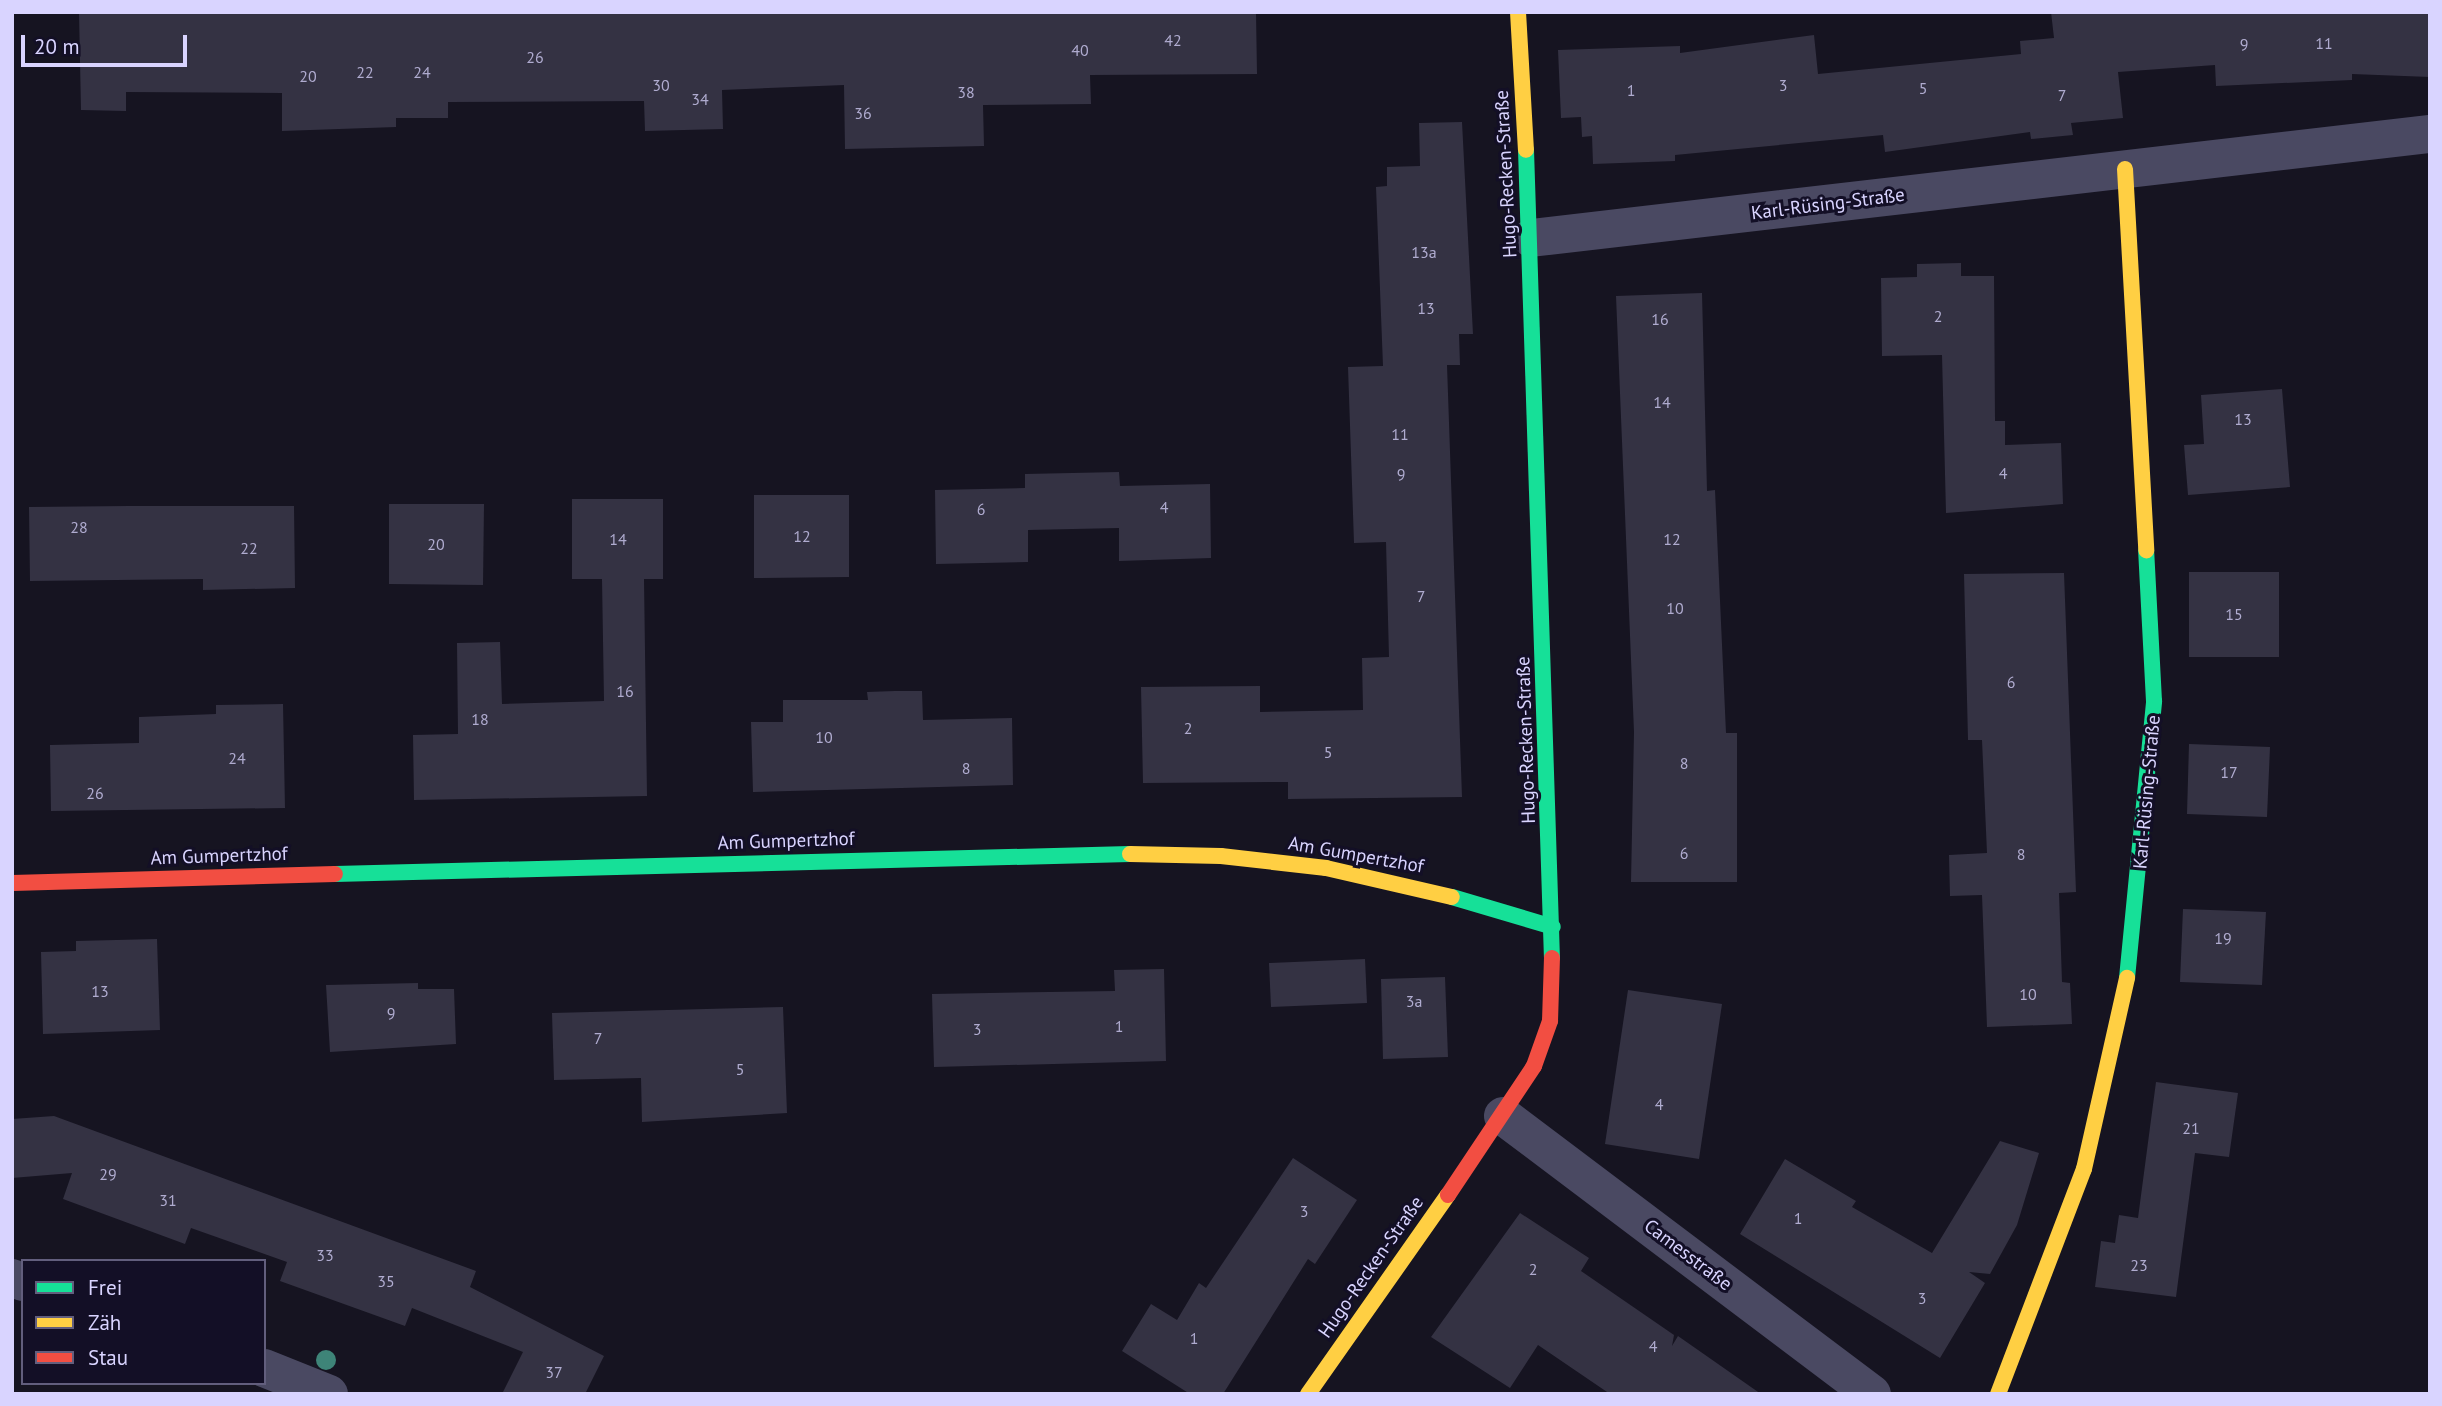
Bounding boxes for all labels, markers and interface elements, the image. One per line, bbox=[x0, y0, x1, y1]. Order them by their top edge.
scale bar bbox=[24, 21, 191, 65]
house number: 42 bbox=[1164, 30, 1182, 50]
text: 20 m bbox=[34, 33, 80, 60]
house number: 11 bbox=[2315, 33, 2333, 53]
house number: 9 bbox=[2240, 34, 2248, 54]
house number: 40 bbox=[1071, 40, 1089, 60]
house number: 26 bbox=[526, 47, 544, 67]
house number: 22 bbox=[356, 62, 374, 82]
house number: 24 bbox=[413, 62, 431, 82]
house number: 20 bbox=[299, 66, 317, 86]
house number: 30 bbox=[652, 75, 670, 95]
house number: 3 bbox=[1779, 75, 1787, 95]
house number: 5 bbox=[1919, 78, 1927, 98]
house number: 1 bbox=[1627, 80, 1635, 100]
house number: 38 bbox=[957, 82, 975, 102]
house number: 7 bbox=[2058, 85, 2066, 105]
house number: 34 bbox=[691, 89, 709, 109]
street label: Hugo-Recken-Straße bbox=[1490, 90, 1522, 258]
house number: 36 bbox=[854, 103, 872, 123]
street label: Karl-Rüsing-Straße bbox=[1750, 183, 1906, 225]
house number: 13a bbox=[1411, 242, 1437, 262]
house number: 13 bbox=[1417, 298, 1435, 318]
house number: 2 bbox=[1934, 306, 1942, 326]
house number: 16 bbox=[1651, 309, 1669, 329]
house number: 14 bbox=[1653, 392, 1671, 412]
house number: 13 bbox=[2234, 409, 2252, 429]
house number: 11 bbox=[1391, 424, 1409, 444]
house number: 4 bbox=[1999, 463, 2007, 483]
house number: 9 bbox=[1397, 464, 1405, 484]
house number: 4 bbox=[1160, 497, 1168, 517]
house number: 6 bbox=[977, 499, 985, 519]
house number: 28 bbox=[70, 517, 88, 537]
house number: 12 bbox=[793, 526, 811, 546]
house number: 14 bbox=[609, 529, 627, 549]
house number: 12 bbox=[1663, 529, 1681, 549]
house number: 20 bbox=[427, 534, 445, 554]
house number: 22 bbox=[240, 538, 258, 558]
house number: 7 bbox=[1417, 586, 1425, 606]
house number: 10 bbox=[1666, 598, 1684, 618]
house number: 15 bbox=[2225, 604, 2243, 624]
street label: Hugo-Recken-Straße bbox=[1512, 656, 1540, 824]
house number: 6 bbox=[2007, 672, 2015, 692]
house number: 16 bbox=[616, 681, 634, 701]
house number: 18 bbox=[471, 709, 489, 729]
street label: Karl-Rüsing-Straße bbox=[2129, 714, 2165, 870]
house number: 2 bbox=[1184, 718, 1192, 738]
house number: 10 bbox=[815, 727, 833, 747]
house number: 5 bbox=[1324, 742, 1332, 762]
house number: 24 bbox=[228, 748, 246, 768]
house number: 8 bbox=[1680, 753, 1688, 773]
house number: 8 bbox=[962, 758, 970, 778]
house number: 17 bbox=[2220, 762, 2238, 782]
house number: 26 bbox=[86, 783, 104, 803]
street label: Am Gumpertzhof bbox=[717, 827, 855, 855]
street label: Am Gumpertzhof bbox=[1286, 832, 1426, 878]
street label: Am Gumpertzhof bbox=[150, 842, 288, 870]
house number: 6 bbox=[1680, 843, 1688, 863]
house number: 8 bbox=[2017, 844, 2025, 864]
house number: 19 bbox=[2214, 928, 2232, 948]
house number: 13 bbox=[91, 981, 109, 1001]
house number: 10 bbox=[2019, 984, 2037, 1004]
house number: 3a bbox=[1406, 991, 1422, 1011]
house number: 9 bbox=[387, 1003, 395, 1023]
house number: 1 bbox=[1115, 1016, 1123, 1036]
house number: 3 bbox=[973, 1019, 981, 1039]
house number: 7 bbox=[594, 1028, 602, 1048]
house number: 5 bbox=[736, 1059, 744, 1079]
house number: 4 bbox=[1655, 1094, 1663, 1114]
house number: 21 bbox=[2182, 1118, 2200, 1138]
house number: 29 bbox=[99, 1164, 117, 1184]
house number: 31 bbox=[159, 1190, 177, 1210]
street label: Hugo-Recken-Straße bbox=[1314, 1192, 1428, 1342]
house number: 3 bbox=[1300, 1201, 1308, 1221]
house number: 1 bbox=[1794, 1208, 1802, 1228]
street label: Camesstraße bbox=[1640, 1215, 1736, 1295]
house number: 33 bbox=[316, 1245, 334, 1265]
house number: 23 bbox=[2130, 1255, 2148, 1275]
legend bbox=[21, 1259, 266, 1385]
house number: 2 bbox=[1529, 1259, 1537, 1279]
house number: 35 bbox=[377, 1271, 395, 1291]
text: Frei bbox=[88, 1274, 122, 1301]
house number: 3 bbox=[1918, 1288, 1926, 1308]
text: Zäh bbox=[88, 1309, 121, 1336]
house number: 1 bbox=[1190, 1328, 1198, 1348]
house number: 4 bbox=[1649, 1336, 1657, 1356]
text: Stau bbox=[88, 1344, 128, 1371]
house number: 37 bbox=[545, 1362, 563, 1382]

